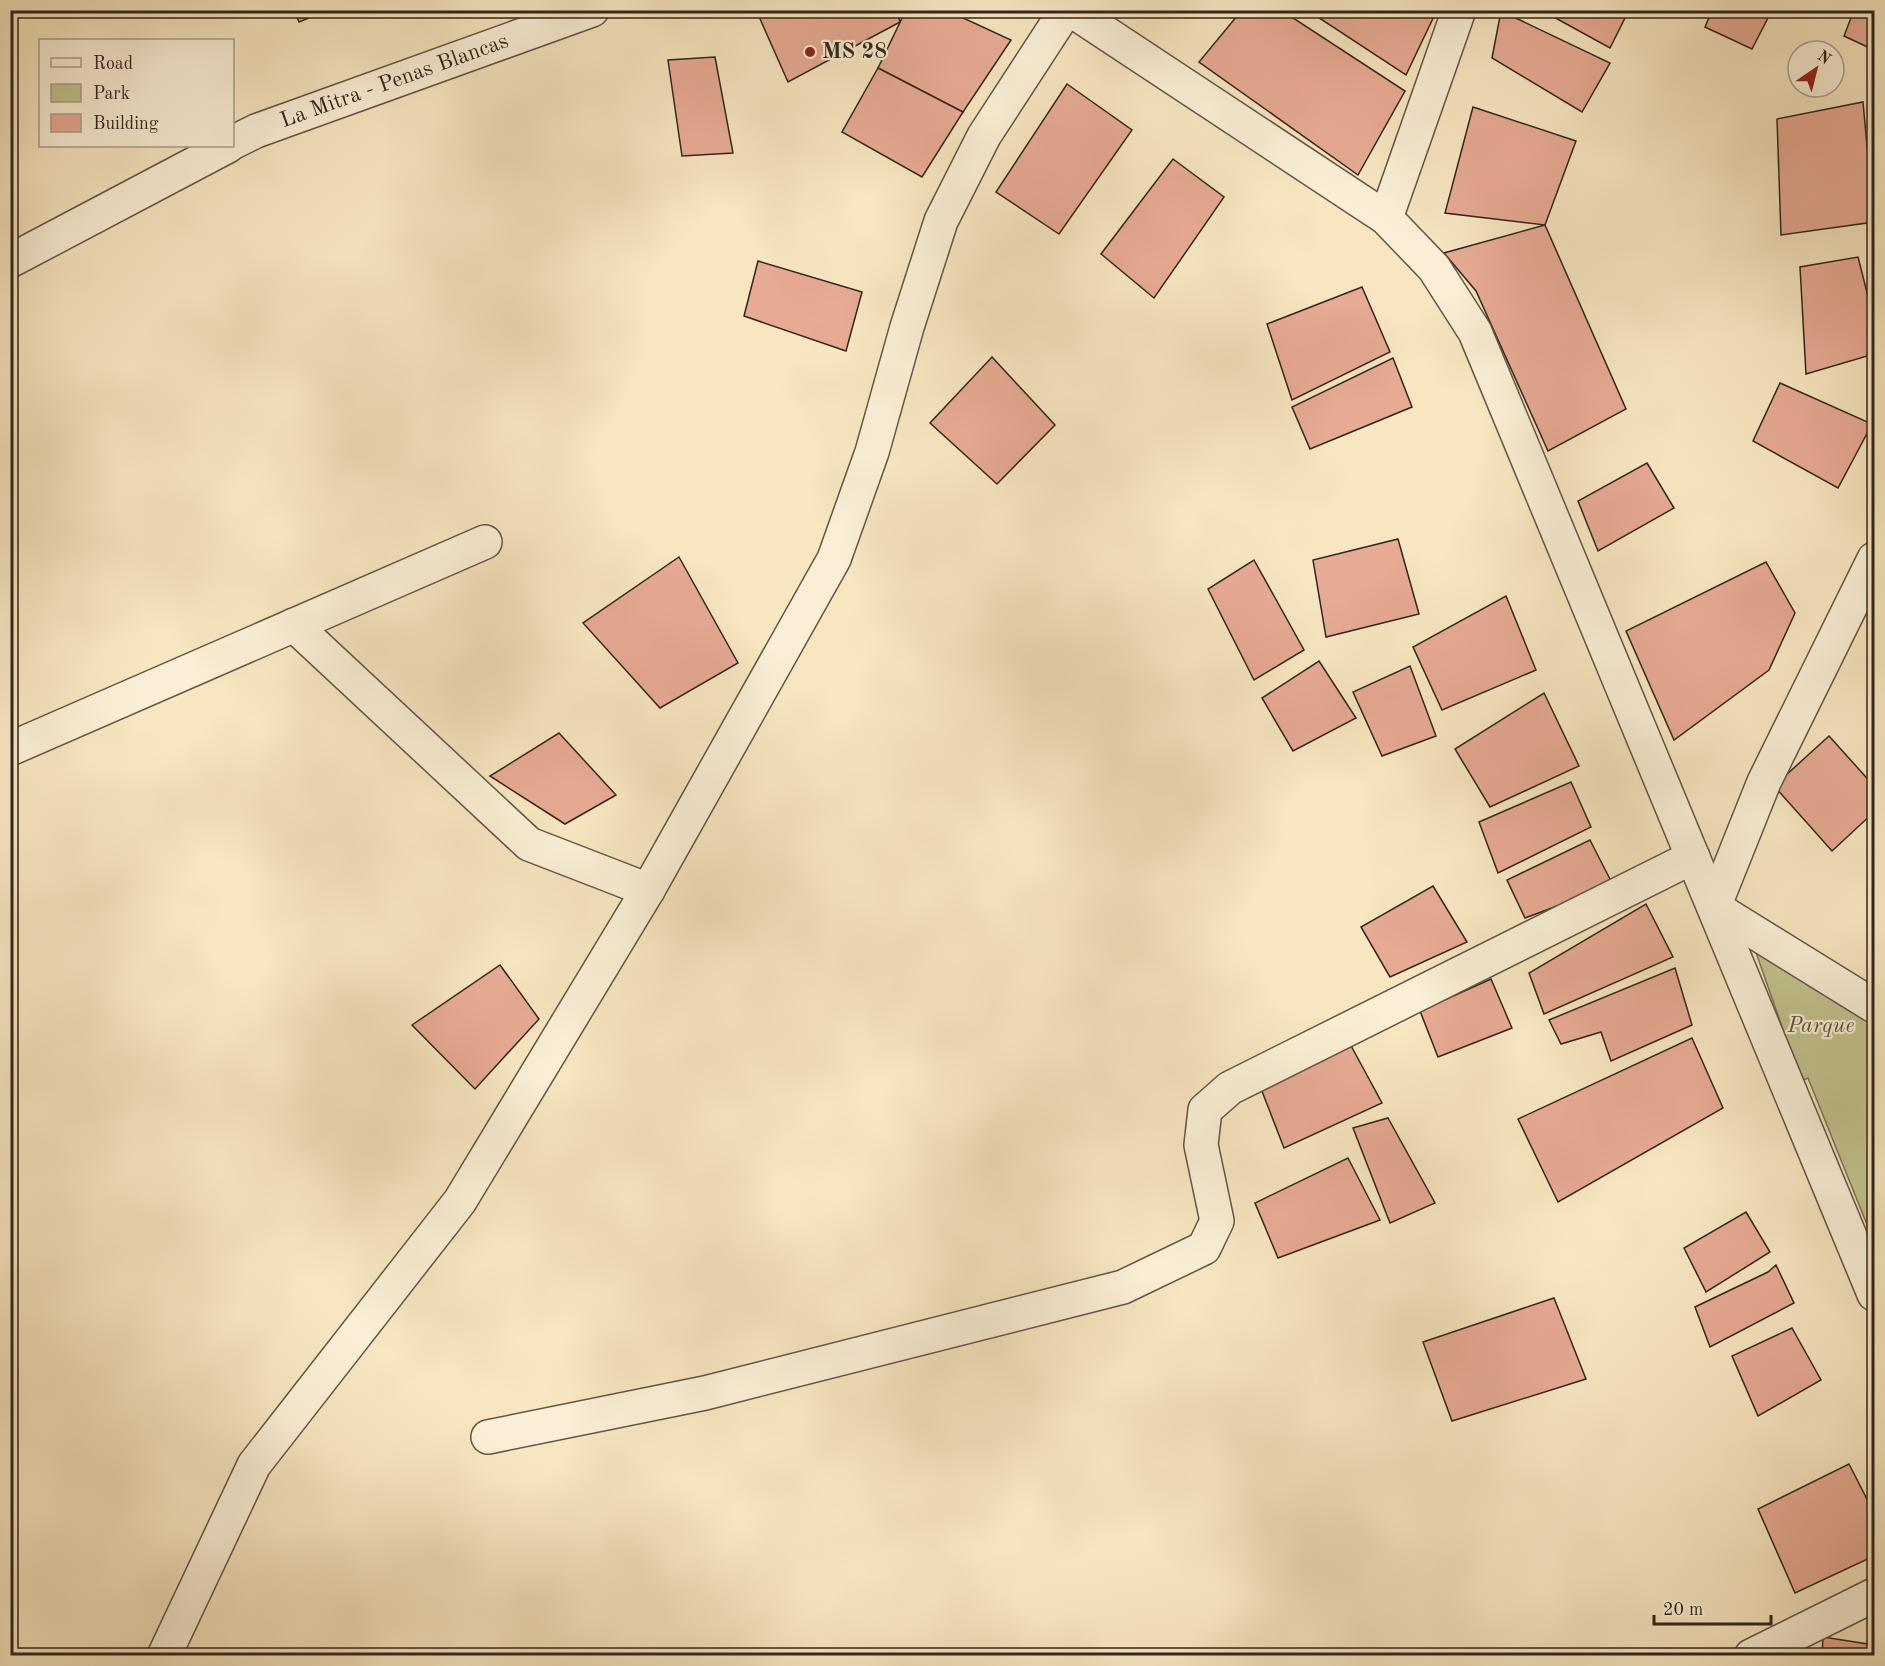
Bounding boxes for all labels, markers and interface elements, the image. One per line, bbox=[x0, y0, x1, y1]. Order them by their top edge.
street label: La Mitra - Penas Blancas bbox=[278, 30, 511, 132]
legend bbox=[39, 39, 234, 147]
north arrow bbox=[1786, 39, 1846, 99]
place label: MS 28 bbox=[822, 41, 887, 63]
marker: MS 28 bbox=[803, 45, 817, 59]
text: N bbox=[1814, 48, 1834, 69]
text: Road bbox=[93, 55, 133, 73]
text: Park bbox=[93, 85, 130, 103]
text: Building bbox=[93, 115, 159, 133]
park label: Parque bbox=[1787, 1015, 1854, 1037]
scale bar bbox=[1654, 1588, 1771, 1626]
text: 20 m bbox=[1663, 1601, 1703, 1619]

